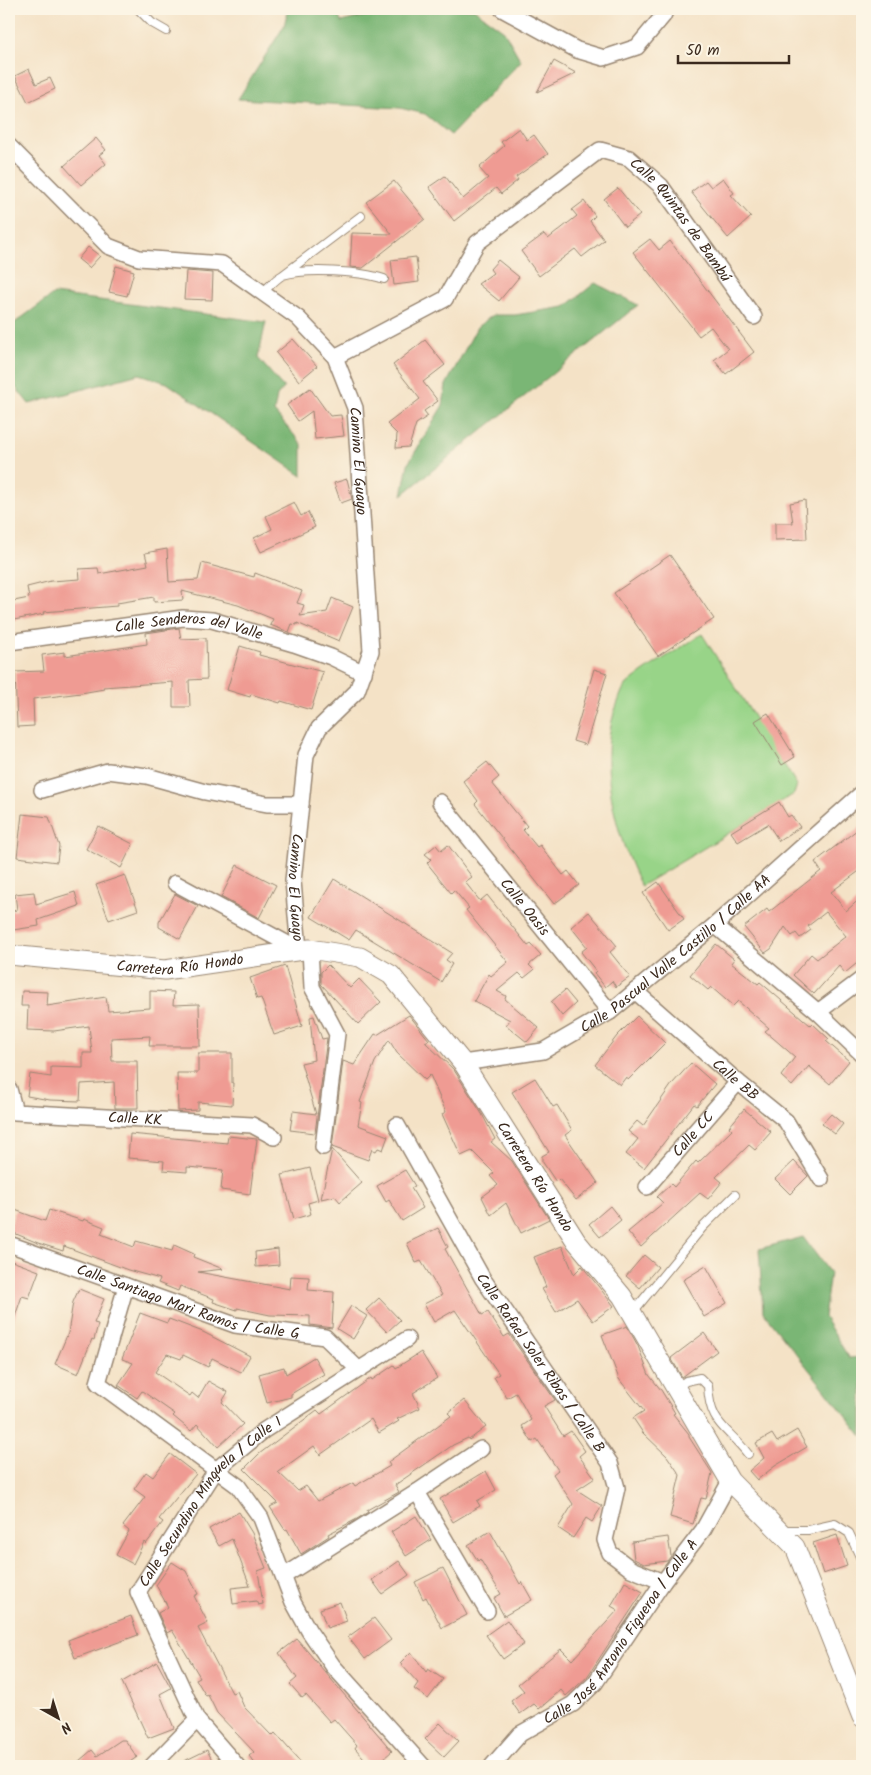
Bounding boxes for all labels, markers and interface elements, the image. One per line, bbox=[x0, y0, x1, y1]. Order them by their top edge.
scale bar bbox=[678, 32, 790, 64]
text: 50 m bbox=[686, 39, 720, 63]
street label: Calle Quintas de Bambú bbox=[623, 152, 737, 288]
street label: Camino El Guayo bbox=[342, 406, 373, 516]
street label: Calle Senderos del Valle bbox=[113, 607, 266, 647]
street label: Camino El Guayo bbox=[280, 832, 309, 943]
street label: Calle Pascual Valle Castillo / Calle AA bbox=[576, 869, 777, 1040]
street label: Calle Oasis bbox=[493, 873, 556, 942]
street label: Carretera Río Hondo bbox=[115, 948, 245, 983]
street label: Calle BB bbox=[706, 1053, 764, 1107]
street label: Calle KK bbox=[107, 1106, 163, 1133]
street label: Calle CC bbox=[667, 1106, 720, 1163]
street label: Carretera Río Hondo bbox=[490, 1117, 579, 1238]
street label: Calle Santiago Mari Ramos / Calle G bbox=[73, 1258, 301, 1347]
street label: Calle Rafael Soler Ribas / Calle B bbox=[469, 1269, 611, 1458]
street label: Calle Secundino Minguela / Calle I bbox=[133, 1411, 287, 1592]
street label: Calle José Antonio Figueroa / Calle A bbox=[539, 1534, 705, 1732]
north arrow bbox=[32, 1692, 82, 1742]
text: N bbox=[55, 1716, 76, 1739]

